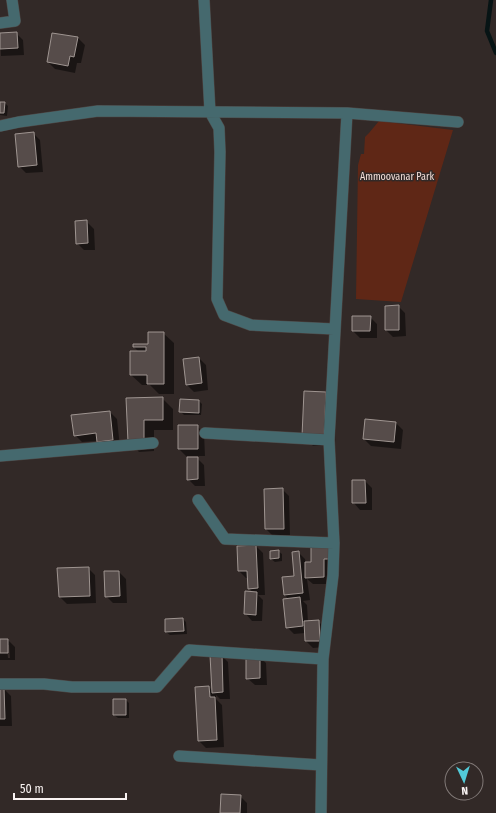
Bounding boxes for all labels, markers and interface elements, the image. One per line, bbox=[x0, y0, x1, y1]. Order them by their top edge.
park label: Ammoovanar Park bbox=[360, 171, 434, 183]
north arrow bbox=[444, 761, 484, 801]
scale bar bbox=[14, 775, 126, 801]
text: 50 m bbox=[20, 782, 44, 796]
text: N bbox=[461, 784, 468, 797]

